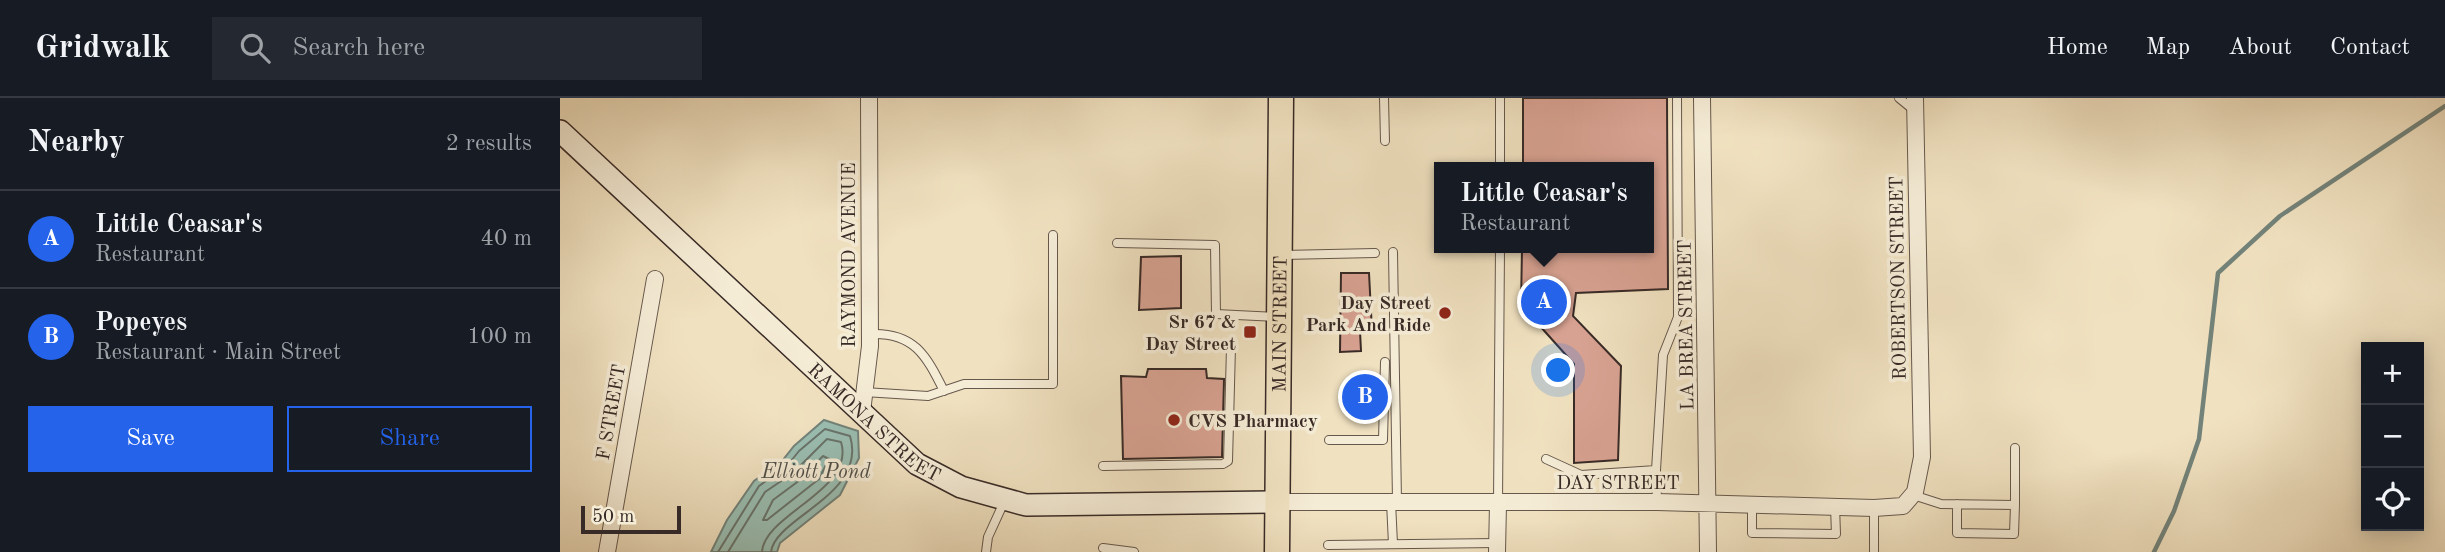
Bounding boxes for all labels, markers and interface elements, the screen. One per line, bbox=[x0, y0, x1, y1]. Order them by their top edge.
search box bbox=[212, 17, 702, 80]
icon: search bbox=[236, 29, 274, 67]
text: Gridwalk bbox=[35, 32, 170, 65]
text: Search here bbox=[292, 35, 425, 61]
text: Home bbox=[2047, 36, 2108, 60]
text: Map bbox=[2146, 36, 2190, 60]
text: About bbox=[2228, 36, 2292, 60]
text: Contact bbox=[2330, 36, 2410, 60]
text: Nearby bbox=[28, 128, 125, 158]
text: 2 results bbox=[446, 132, 532, 155]
street label: RAYMOND AVENUE bbox=[841, 162, 860, 348]
popup bbox=[1434, 162, 1654, 253]
street label: ROBERTSON STREET bbox=[1888, 176, 1911, 380]
text: Little Ceasar's bbox=[1460, 181, 1628, 207]
text: Little Ceasar's bbox=[95, 212, 262, 238]
text: Restaurant bbox=[1460, 212, 1570, 235]
text: A bbox=[42, 227, 60, 250]
text: 40 m bbox=[481, 227, 532, 250]
street label: LA BREA STREET bbox=[1677, 239, 1698, 411]
text: Restaurant bbox=[95, 243, 205, 266]
street label: MAIN STREET bbox=[1271, 256, 1292, 392]
pin: A bbox=[1521, 276, 1567, 328]
place label: Day Street Park And Ride bbox=[1306, 295, 1431, 336]
marker: Day Street Park And Ride bbox=[1437, 305, 1453, 321]
text: Popeyes bbox=[95, 310, 187, 336]
place label: Sr 67 & Day Street bbox=[1145, 314, 1236, 355]
marker: Sr 67 & Day Street bbox=[1242, 324, 1258, 340]
text: B bbox=[43, 325, 59, 348]
text: 100 m bbox=[467, 325, 532, 348]
text: Restaurant · Main Street bbox=[95, 341, 341, 364]
map controls bbox=[2361, 342, 2424, 531]
button: + bbox=[2361, 342, 2424, 405]
your location bbox=[1541, 353, 1575, 387]
street label: RAMONA STREET bbox=[803, 360, 943, 487]
street label: F STREET bbox=[595, 363, 630, 462]
pin: B bbox=[1342, 371, 1388, 423]
button: − bbox=[2361, 405, 2424, 468]
button: Save bbox=[28, 406, 273, 472]
button: Share bbox=[287, 406, 532, 472]
marker: CVS Pharmacy bbox=[1166, 412, 1182, 428]
place label: CVS Pharmacy bbox=[1188, 413, 1318, 432]
water label: Elliott Pond bbox=[760, 462, 872, 483]
button: locate bbox=[2361, 468, 2424, 531]
street label: DAY STREET bbox=[1556, 475, 1680, 494]
scale bar bbox=[581, 503, 681, 535]
text: 50 m bbox=[592, 508, 634, 527]

